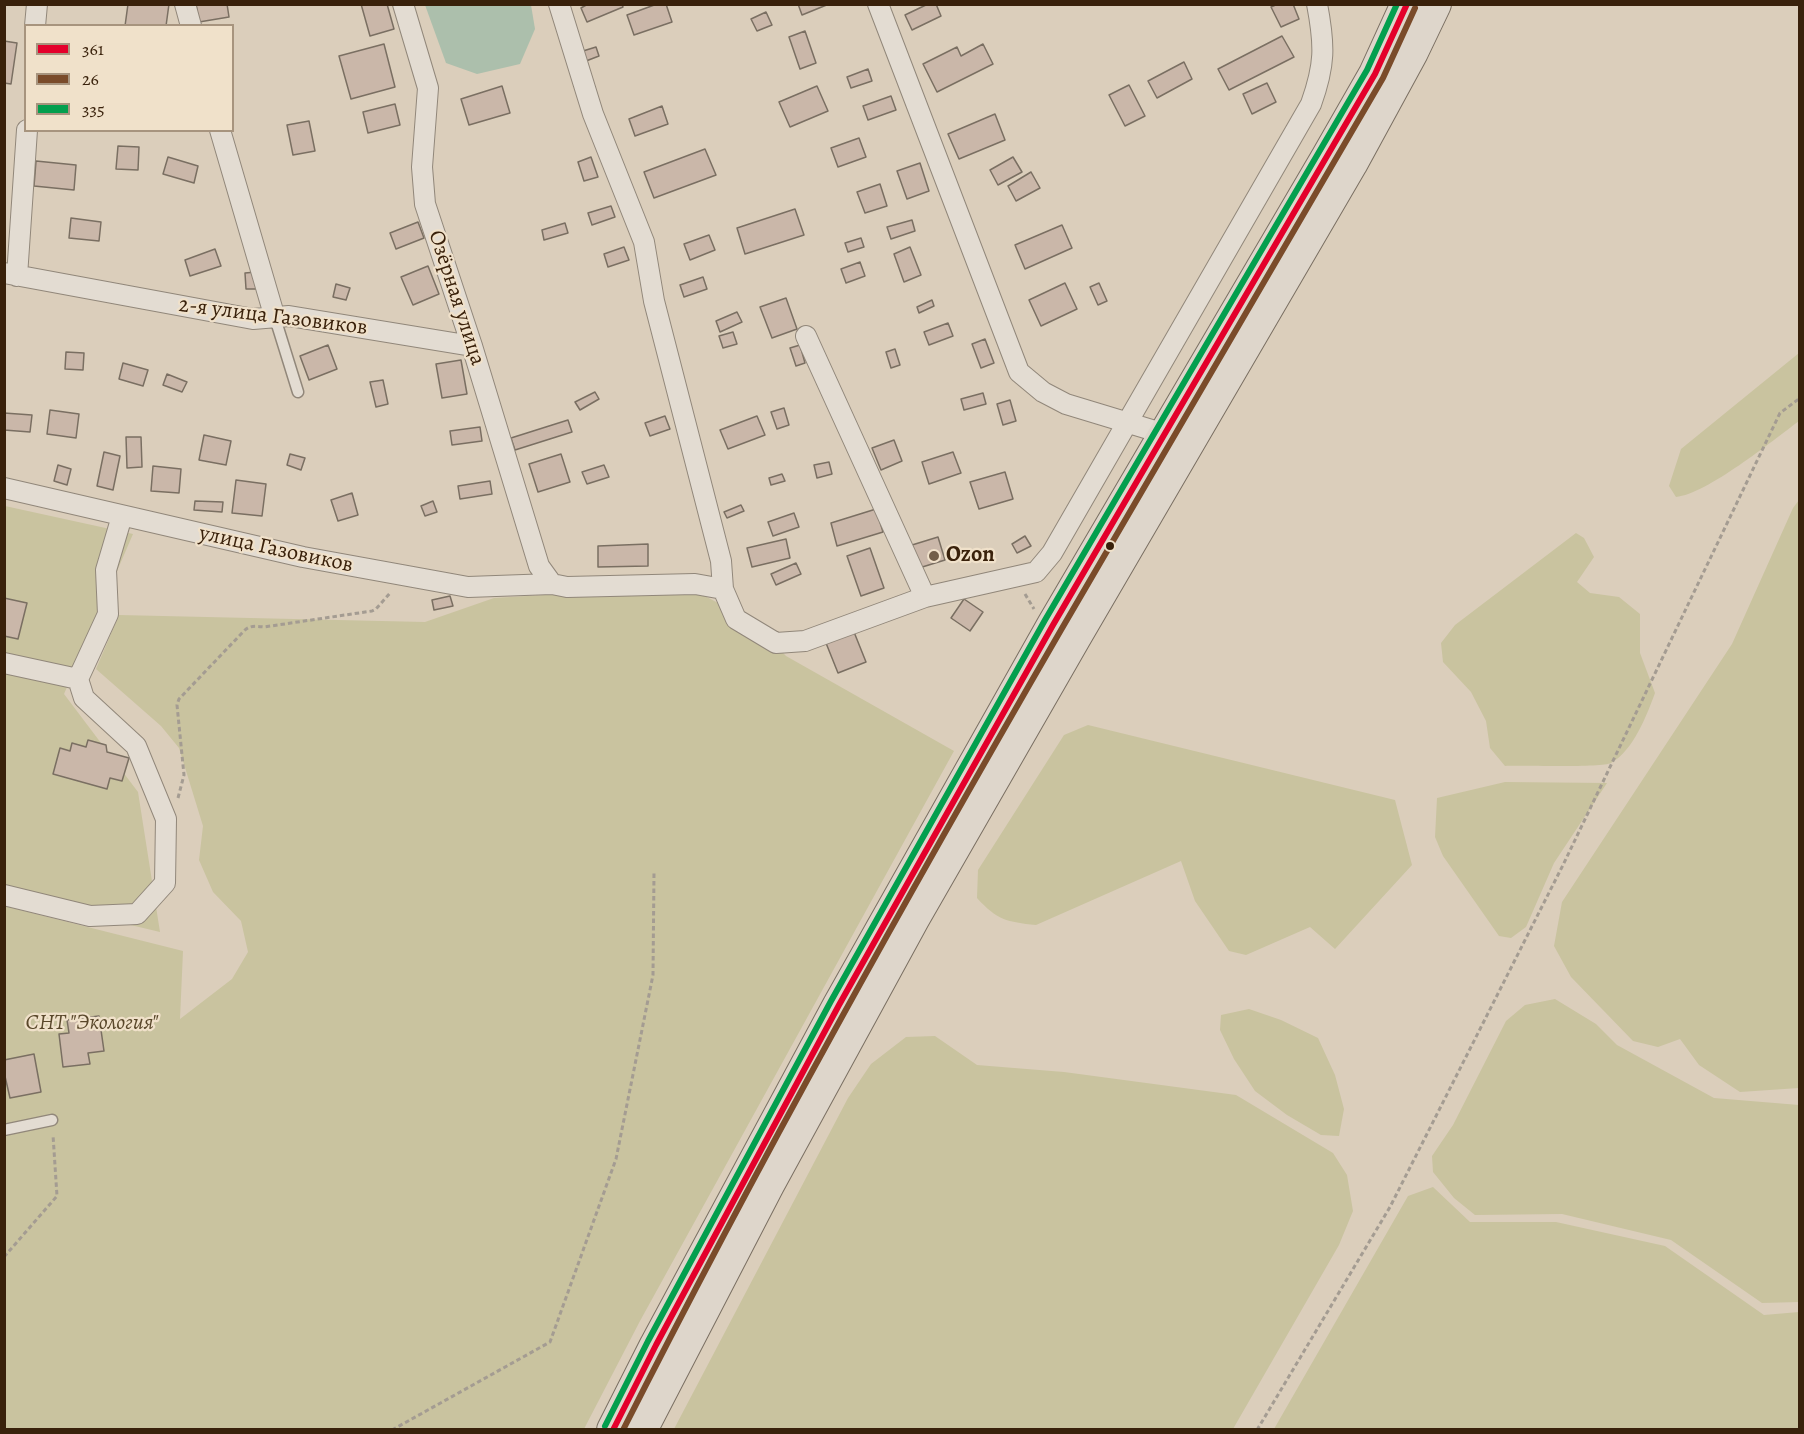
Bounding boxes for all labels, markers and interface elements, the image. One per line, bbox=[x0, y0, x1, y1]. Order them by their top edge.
legend bbox=[24, 24, 234, 132]
text: 361 bbox=[82, 37, 104, 61]
text: 26 bbox=[82, 67, 99, 91]
text: 335 bbox=[82, 97, 105, 121]
street label: Озёрная улица bbox=[422, 227, 490, 369]
street label: 2-я улица Газовиков bbox=[177, 292, 369, 342]
street label: улица Газовиков bbox=[197, 521, 355, 579]
unlabelled marker bbox=[1104, 540, 1116, 552]
place label: Ozon bbox=[946, 543, 995, 569]
marker: Ozon bbox=[927, 549, 941, 563]
park label: СНТ "Экология" bbox=[26, 1011, 158, 1037]

